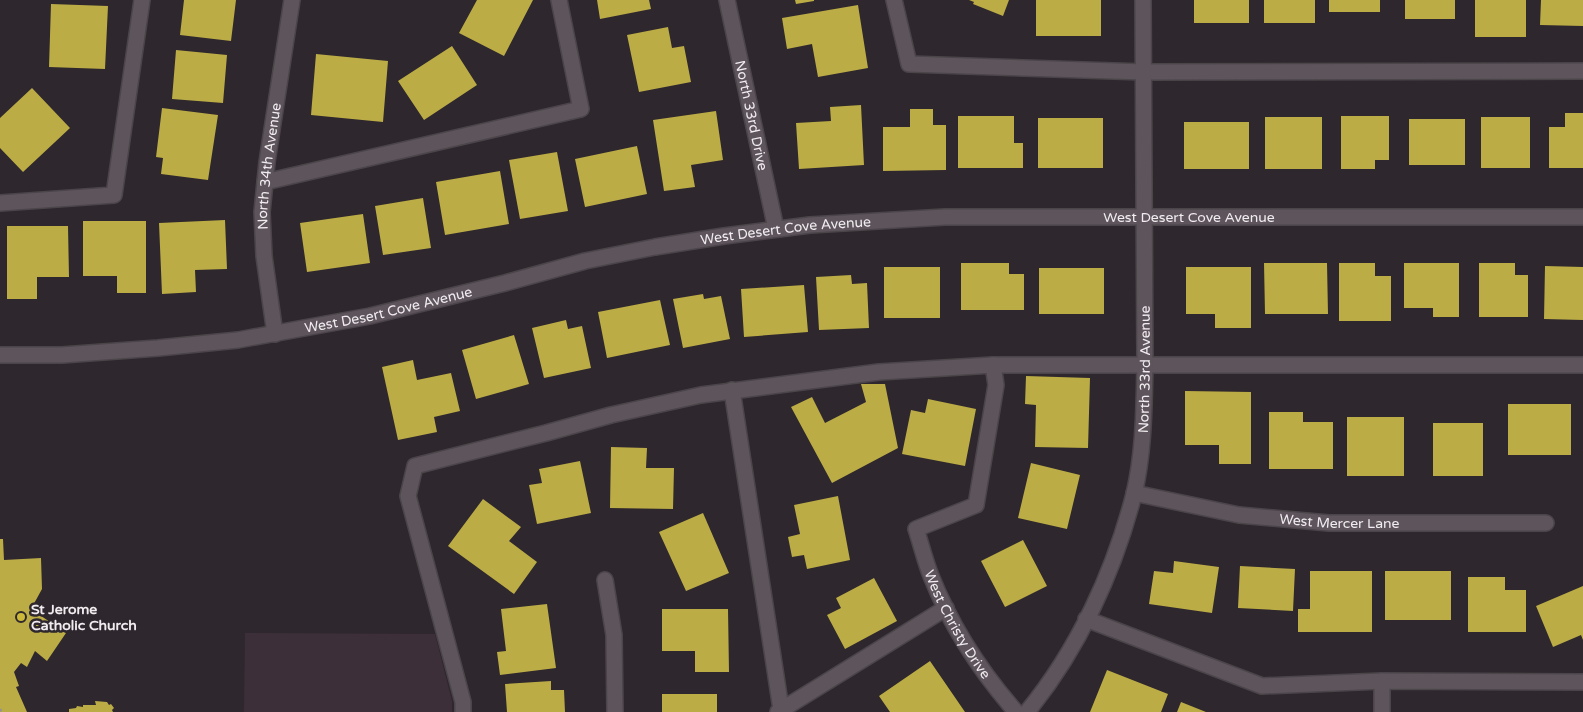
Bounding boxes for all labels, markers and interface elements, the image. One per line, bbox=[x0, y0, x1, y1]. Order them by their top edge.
street label: North 33rd Drive bbox=[731, 59, 771, 172]
street label: North 34th Avenue bbox=[254, 102, 285, 230]
street label: West Desert Cove Avenue bbox=[1103, 209, 1275, 226]
street label: West Desert Cove Avenue bbox=[699, 213, 871, 249]
street label: West Desert Cove Avenue bbox=[303, 283, 474, 337]
street label: North 33rd Avenue bbox=[1135, 305, 1154, 434]
street label: West Mercer Lane bbox=[1279, 511, 1400, 532]
street label: West Christy Drive bbox=[920, 568, 994, 682]
place label: St Jerome Catholic Church bbox=[31, 601, 137, 634]
marker: St Jerome Catholic Church bbox=[15, 611, 27, 623]

